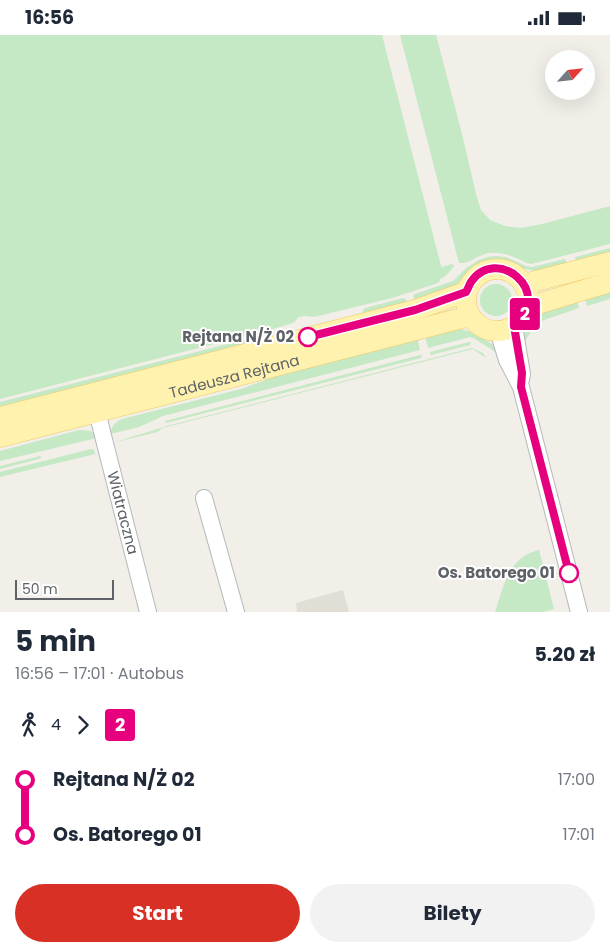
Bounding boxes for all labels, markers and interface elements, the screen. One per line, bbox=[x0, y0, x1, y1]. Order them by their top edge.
text: 16:56 bbox=[25, 4, 74, 31]
north arrow bbox=[545, 50, 595, 100]
map controls bbox=[545, 50, 595, 100]
line badge: 2 bbox=[509, 298, 541, 330]
text: 2 bbox=[520, 301, 530, 326]
place label: Rejtana N/Ż 02 bbox=[182, 326, 294, 347]
marker: Rejtana N/Ż 02 bbox=[298, 327, 318, 347]
street label: Tadeusza Rejtana bbox=[167, 349, 302, 403]
street label: Wiatraczna bbox=[102, 469, 144, 557]
place label: Os. Batorego 01 bbox=[438, 562, 555, 583]
marker: Os. Batorego 01 bbox=[559, 563, 579, 583]
scale bar bbox=[15, 577, 114, 600]
text: 50 m bbox=[22, 579, 58, 599]
text: 5 min bbox=[15, 622, 96, 661]
text: 5.20 zł bbox=[535, 641, 595, 668]
text: 16:56 – 17:01 · Autobus bbox=[15, 662, 184, 685]
icon: walk bbox=[15, 711, 43, 739]
icon: forward bbox=[69, 711, 97, 739]
text: 2 bbox=[115, 712, 125, 737]
text: 4 bbox=[51, 713, 61, 736]
text: Rejtana N/Ż 02 bbox=[53, 766, 195, 793]
text: 17:00 bbox=[558, 768, 595, 791]
text: Os. Batorego 01 bbox=[53, 821, 202, 848]
text: 17:01 bbox=[563, 823, 595, 846]
button: Start bbox=[15, 884, 300, 942]
button: Bilety bbox=[310, 884, 595, 942]

